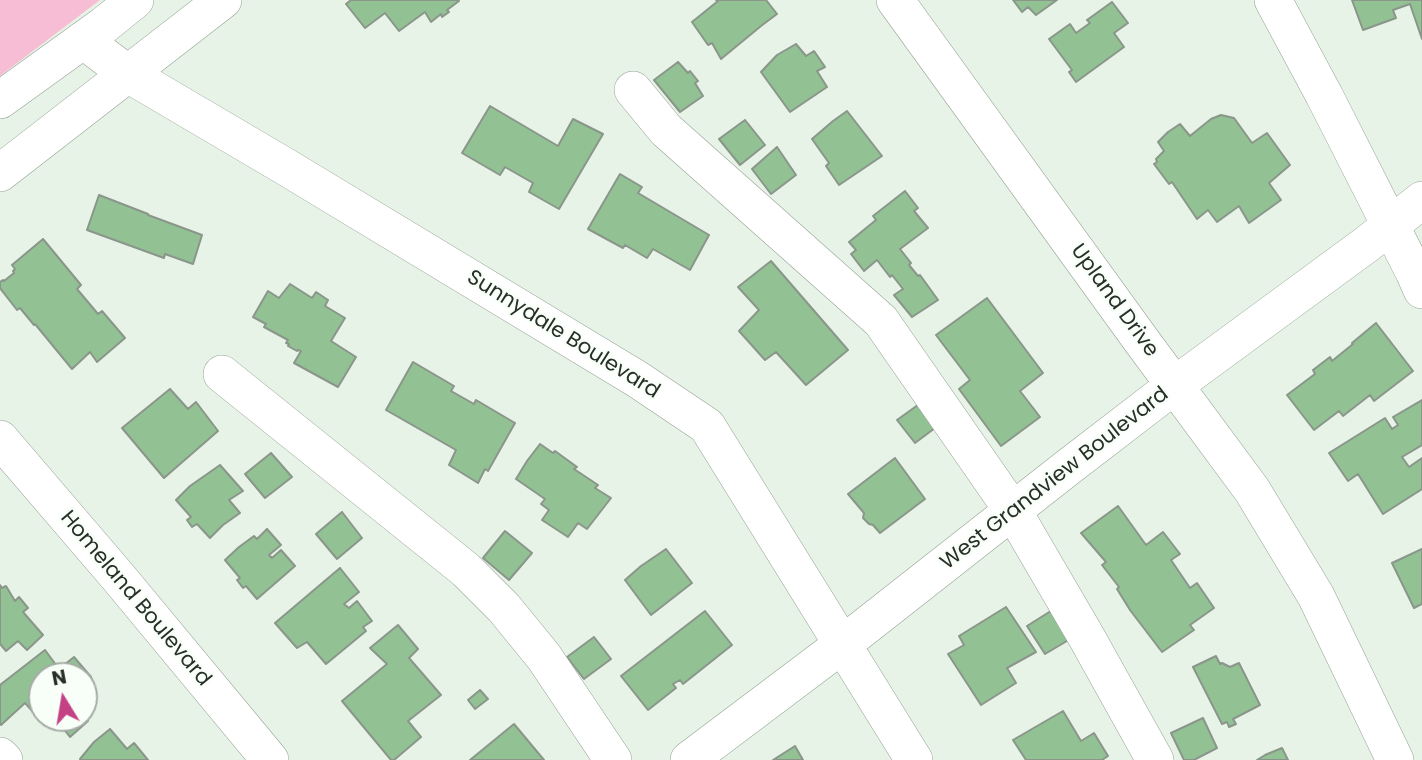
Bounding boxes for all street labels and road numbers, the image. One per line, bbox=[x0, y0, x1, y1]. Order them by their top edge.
street label: Upland Drive bbox=[1065, 240, 1163, 362]
street label: Sunnydale Boulevard bbox=[462, 265, 664, 405]
street label: West Grandview Boulevard bbox=[936, 382, 1174, 576]
street label: Homeland Boulevard bbox=[54, 506, 216, 692]

